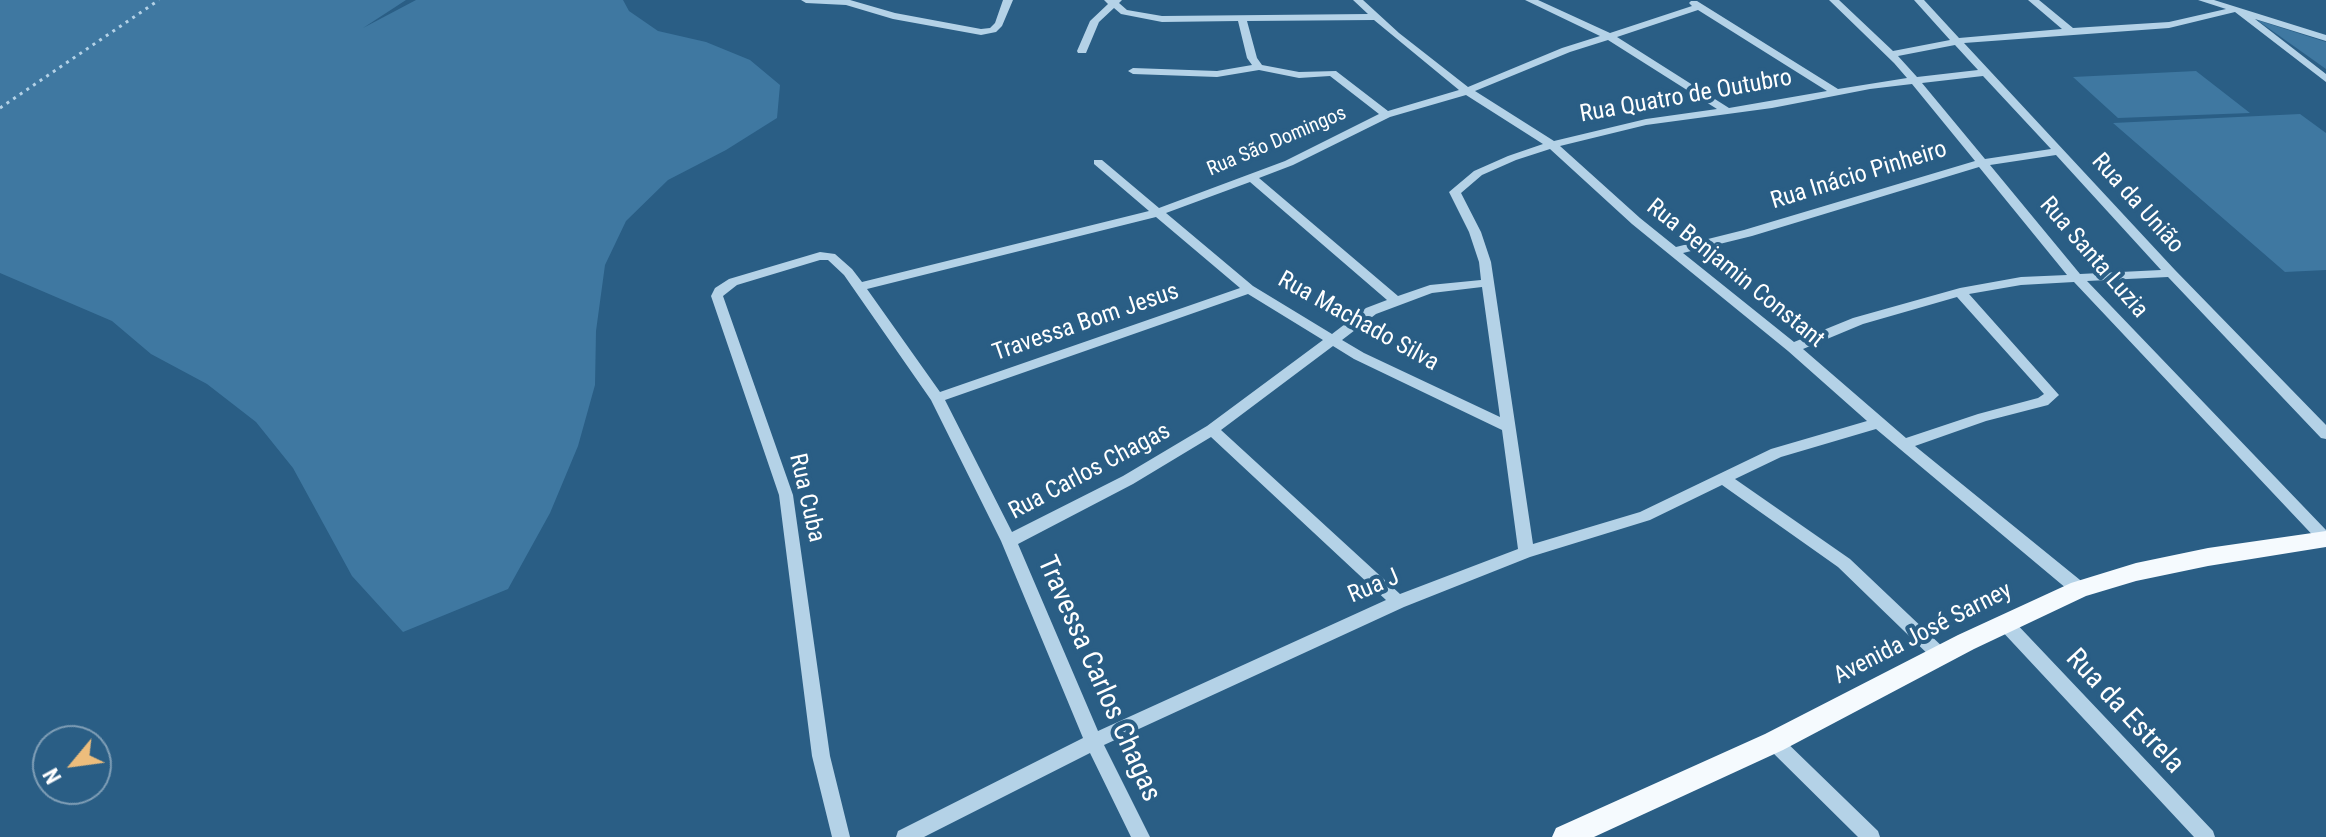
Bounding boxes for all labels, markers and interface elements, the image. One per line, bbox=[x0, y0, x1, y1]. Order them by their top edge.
street label: Rua Quatro de Outubro bbox=[1578, 64, 1794, 130]
street label: Rua São Domingos bbox=[1204, 102, 1350, 182]
street label: Rua Inácio Pinheiro bbox=[1768, 136, 1950, 216]
street label: Rua da União bbox=[2085, 148, 2189, 260]
street label: Rua Santa Luzia bbox=[2033, 192, 2153, 324]
street label: Rua Benjamin Constant bbox=[1640, 193, 1830, 355]
street label: Rua Machado Silva bbox=[1272, 266, 1444, 378]
street label: Travessa Bom Jesus bbox=[989, 278, 1183, 368]
street label: Rua Carlos Chagas bbox=[1004, 417, 1176, 527]
street label: Rua Cuba bbox=[782, 451, 830, 545]
street label: Travessa Carlos Chagas bbox=[1029, 551, 1167, 807]
street label: Rua J bbox=[1344, 563, 1404, 611]
street label: Avenida José Sarney bbox=[1829, 577, 2017, 691]
street label: Rua da Estrela bbox=[2058, 643, 2190, 781]
north arrow bbox=[32, 725, 112, 805]
text: N bbox=[38, 764, 67, 788]

